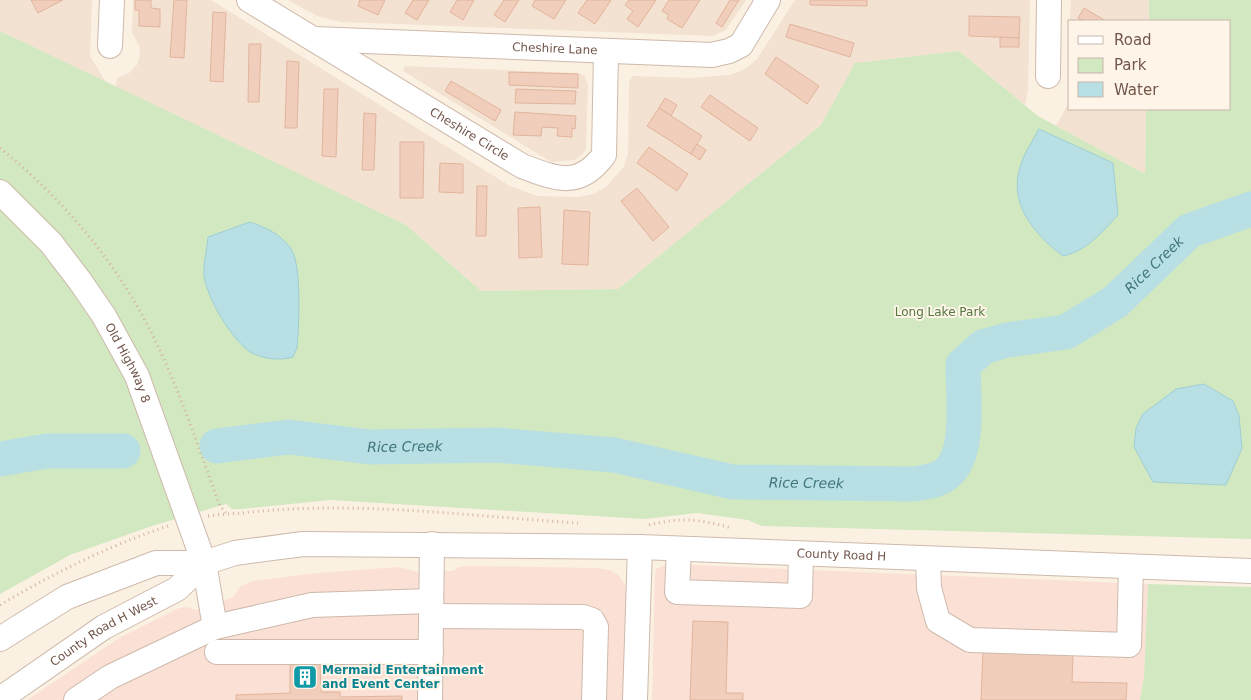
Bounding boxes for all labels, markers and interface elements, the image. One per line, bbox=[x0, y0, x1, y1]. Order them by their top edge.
legend bbox=[1068, 20, 1231, 110]
text: Road bbox=[1114, 31, 1152, 49]
street label: Cheshire Lane bbox=[512, 40, 598, 57]
text: Park bbox=[1114, 56, 1147, 74]
text: Water bbox=[1114, 81, 1159, 99]
street label: Cheshire Circle bbox=[427, 105, 512, 163]
water label: Rice Creek bbox=[1121, 232, 1187, 296]
park label: Long Lake Park bbox=[895, 305, 985, 319]
street label: Old Highway 8 bbox=[102, 320, 153, 405]
water label: Rice Creek bbox=[367, 438, 443, 455]
water label: Rice Creek bbox=[769, 474, 845, 491]
street label: County Road H bbox=[796, 546, 886, 564]
street label: County Road H West bbox=[47, 593, 160, 669]
place label: Mermaid Entertainment and Event Center bbox=[322, 663, 484, 691]
building icon: Mermaid Entertainment and Event Center bbox=[292, 664, 318, 690]

